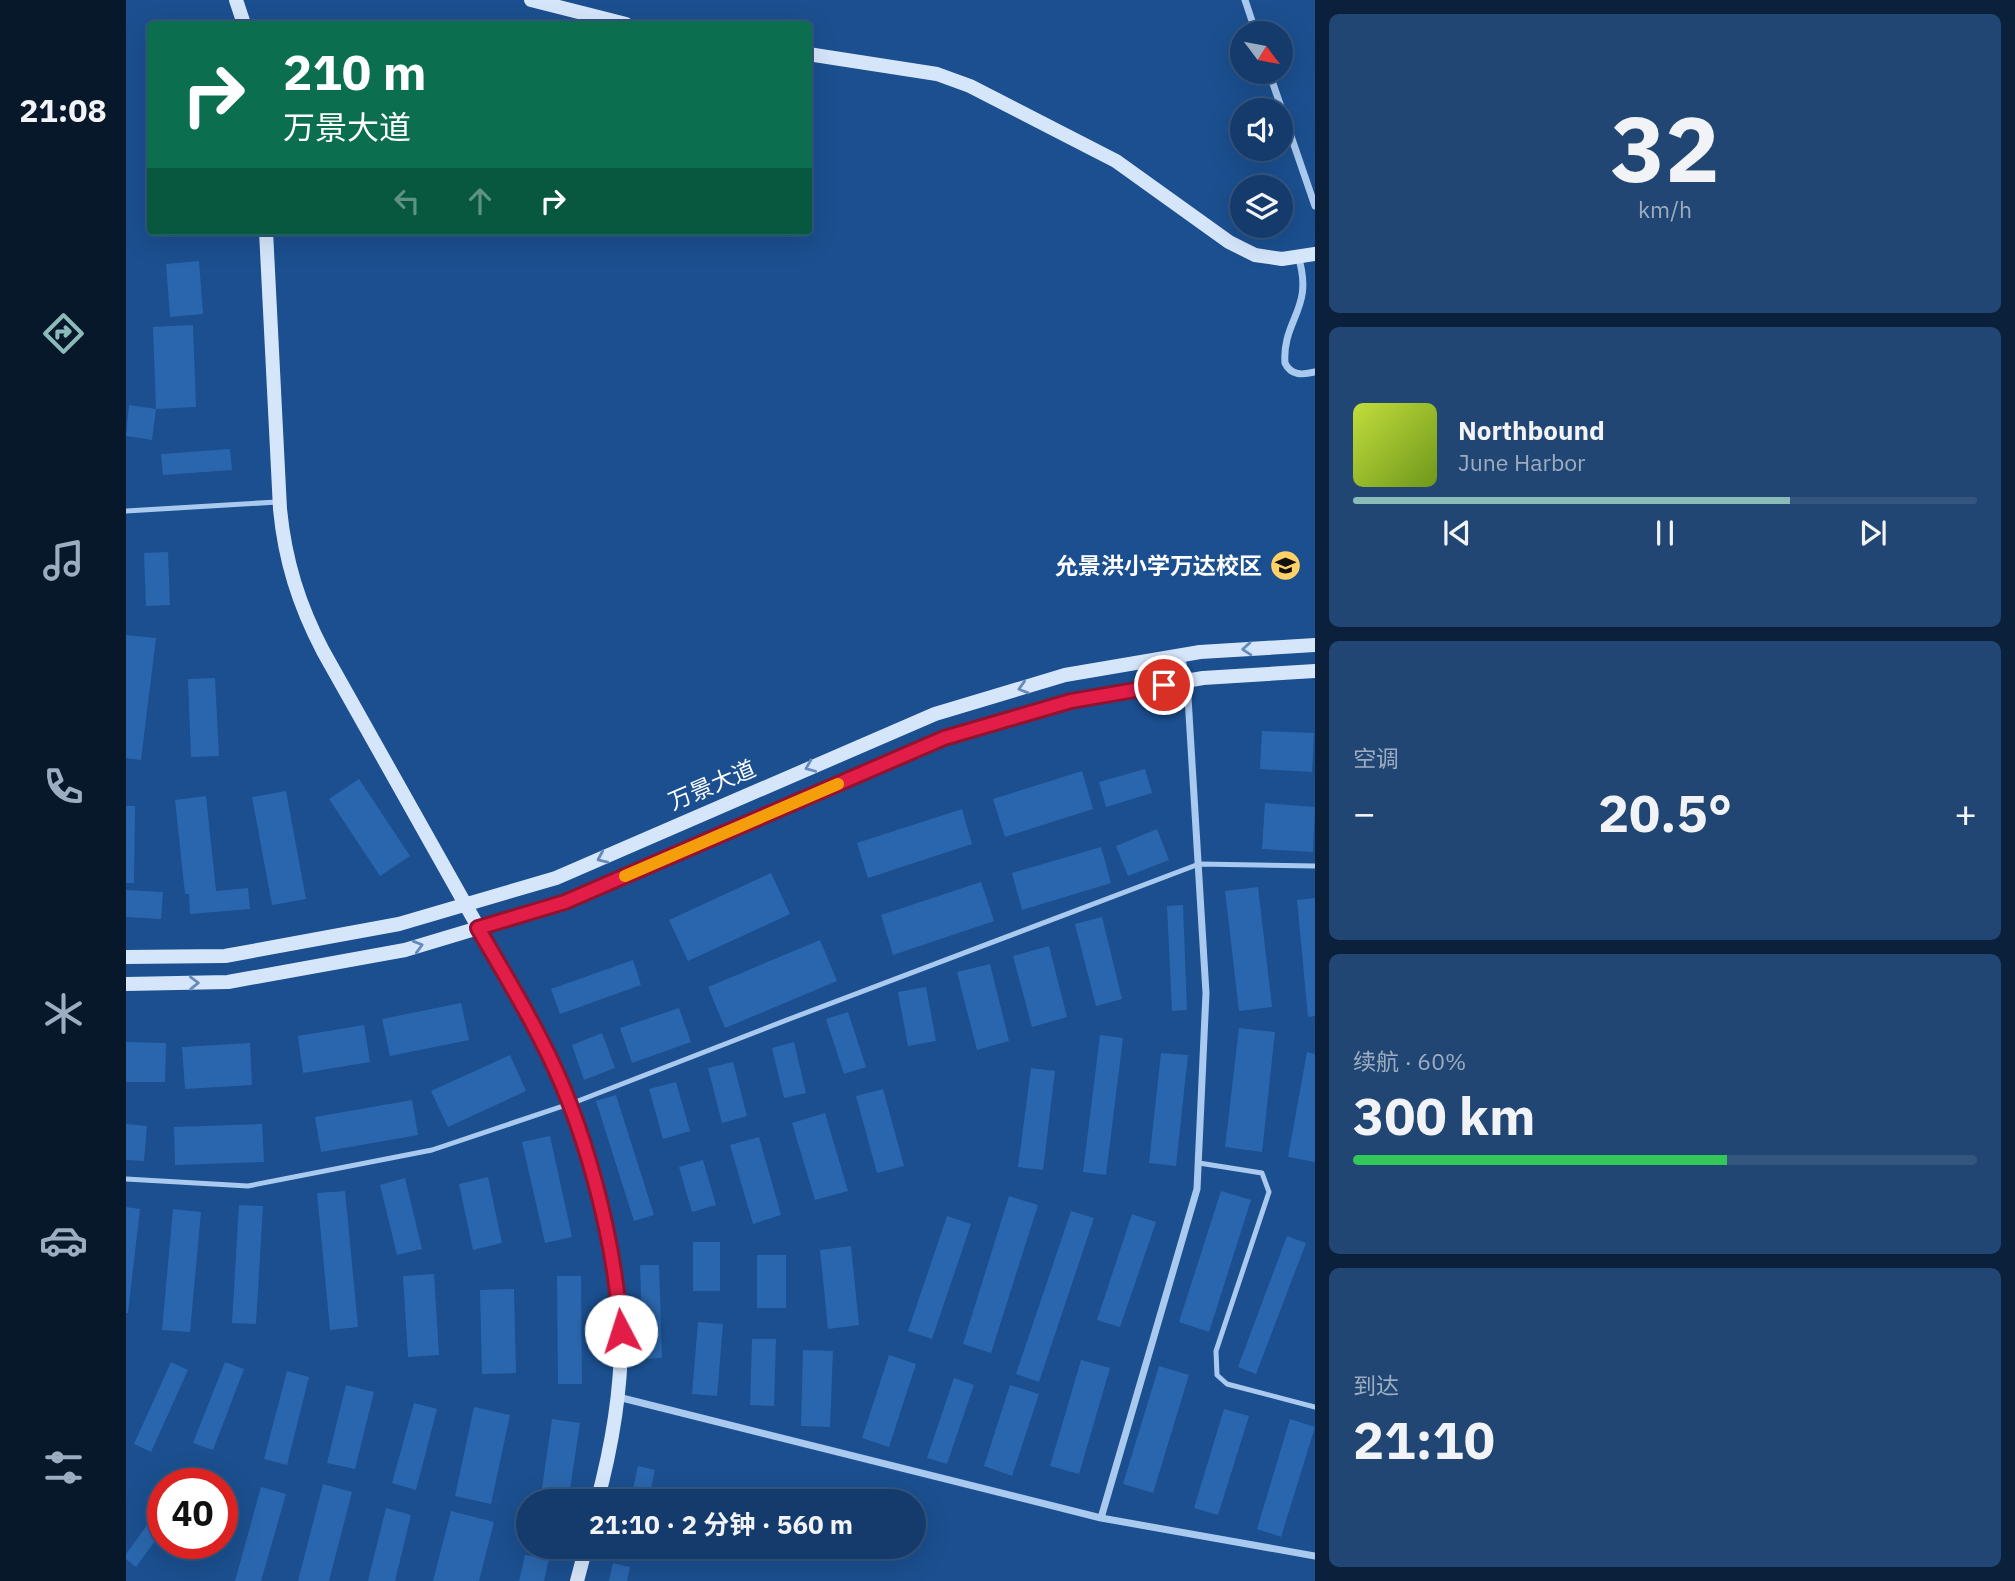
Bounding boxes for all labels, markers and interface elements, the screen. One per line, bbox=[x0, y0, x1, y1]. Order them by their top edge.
north arrow bbox=[1230, 21, 1293, 84]
map controls bbox=[1230, 21, 1293, 238]
text: 210 m bbox=[283, 40, 427, 103]
icon: right bbox=[168, 49, 259, 140]
text: 21:08 bbox=[19, 89, 107, 131]
text: 32 bbox=[1610, 89, 1720, 207]
button: sound bbox=[1230, 98, 1293, 161]
text: 万景大道 bbox=[283, 106, 411, 148]
button: layers bbox=[1230, 175, 1293, 238]
icon: left bbox=[388, 182, 426, 220]
icon: ahead bbox=[461, 182, 499, 220]
icon: right bbox=[534, 182, 572, 220]
text: km/h bbox=[1638, 194, 1692, 224]
icon: directions bbox=[39, 309, 88, 358]
text: Northbound bbox=[1458, 413, 1605, 447]
text: June Harbor bbox=[1458, 447, 1586, 477]
icon: previous bbox=[1438, 514, 1476, 552]
icon: pause bbox=[1646, 514, 1684, 552]
icon: next bbox=[1854, 514, 1892, 552]
icon: music bbox=[39, 536, 88, 585]
school or university icon: 允景洪小学万达校区 bbox=[1268, 549, 1302, 583]
place label: 允景洪小学万达校区 bbox=[1055, 550, 1262, 580]
one-way arrow bbox=[1241, 641, 1252, 656]
pin bbox=[1134, 655, 1194, 715]
icon: arrive bbox=[1145, 666, 1183, 704]
one-way arrow bbox=[1018, 679, 1030, 694]
text: 空调 bbox=[1353, 743, 1399, 773]
street label: 万景大道 bbox=[663, 752, 760, 816]
one-way arrow bbox=[805, 759, 818, 773]
icon: phone bbox=[39, 762, 88, 811]
text: 20.5° bbox=[1598, 779, 1732, 846]
text: − bbox=[1353, 788, 1376, 837]
text: + bbox=[1954, 788, 1977, 837]
one-way arrow bbox=[597, 850, 609, 864]
one-way arrow bbox=[412, 939, 424, 954]
one-way arrow bbox=[189, 975, 200, 990]
icon: climate bbox=[39, 989, 88, 1038]
text: 续航 · 60% bbox=[1353, 1046, 1466, 1076]
text: 300 km bbox=[1353, 1082, 1535, 1149]
icon: car bbox=[39, 1216, 88, 1265]
position arrow bbox=[584, 1294, 658, 1368]
text: 到达 bbox=[1353, 1370, 1399, 1400]
text: 21:10 bbox=[1353, 1406, 1495, 1473]
icon: filters bbox=[39, 1443, 88, 1492]
speed limit sign: 40 bbox=[147, 1468, 238, 1559]
text: 21:10 · 2 分钟 · 560 m bbox=[589, 1507, 853, 1541]

